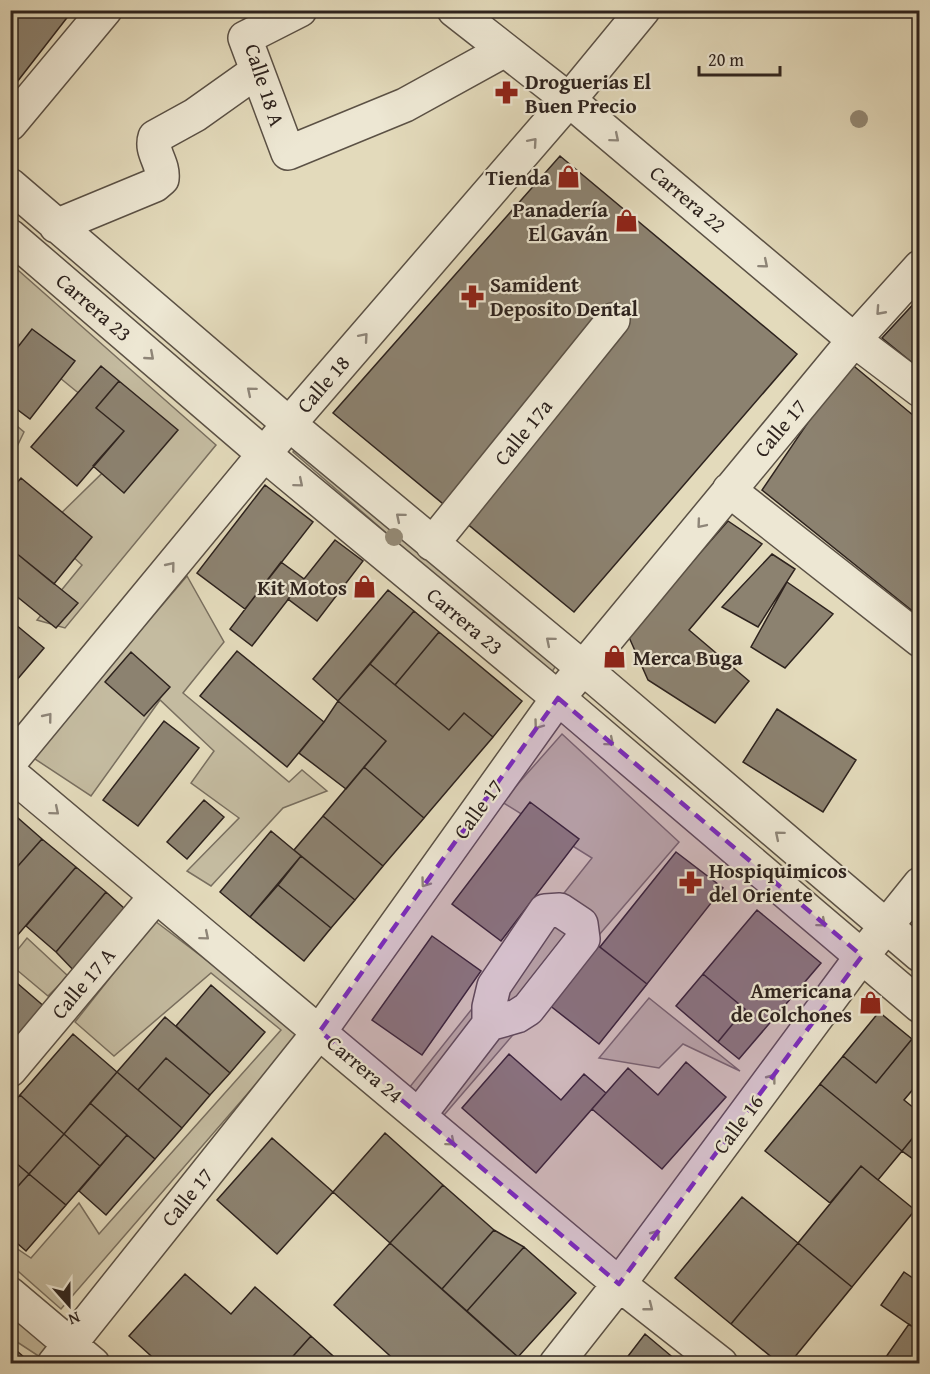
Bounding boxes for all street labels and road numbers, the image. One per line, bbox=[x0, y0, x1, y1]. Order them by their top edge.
street label: Calle 18 A bbox=[237, 40, 293, 131]
street label: Carrera 22 bbox=[643, 158, 733, 240]
street label: Carrera 23 bbox=[49, 265, 139, 349]
street label: Calle 18 bbox=[289, 348, 357, 420]
street label: Calle 17a bbox=[486, 392, 560, 472]
street label: Calle 17 bbox=[746, 392, 814, 464]
street label: Carrera 23 bbox=[420, 580, 510, 662]
street label: Calle 17 bbox=[446, 772, 510, 846]
street label: Calle 17 A bbox=[44, 940, 122, 1026]
street label: Carrera 24 bbox=[320, 1028, 410, 1110]
street label: Calle 16 bbox=[705, 1088, 771, 1160]
street label: Calle 17 bbox=[154, 1161, 220, 1233]

